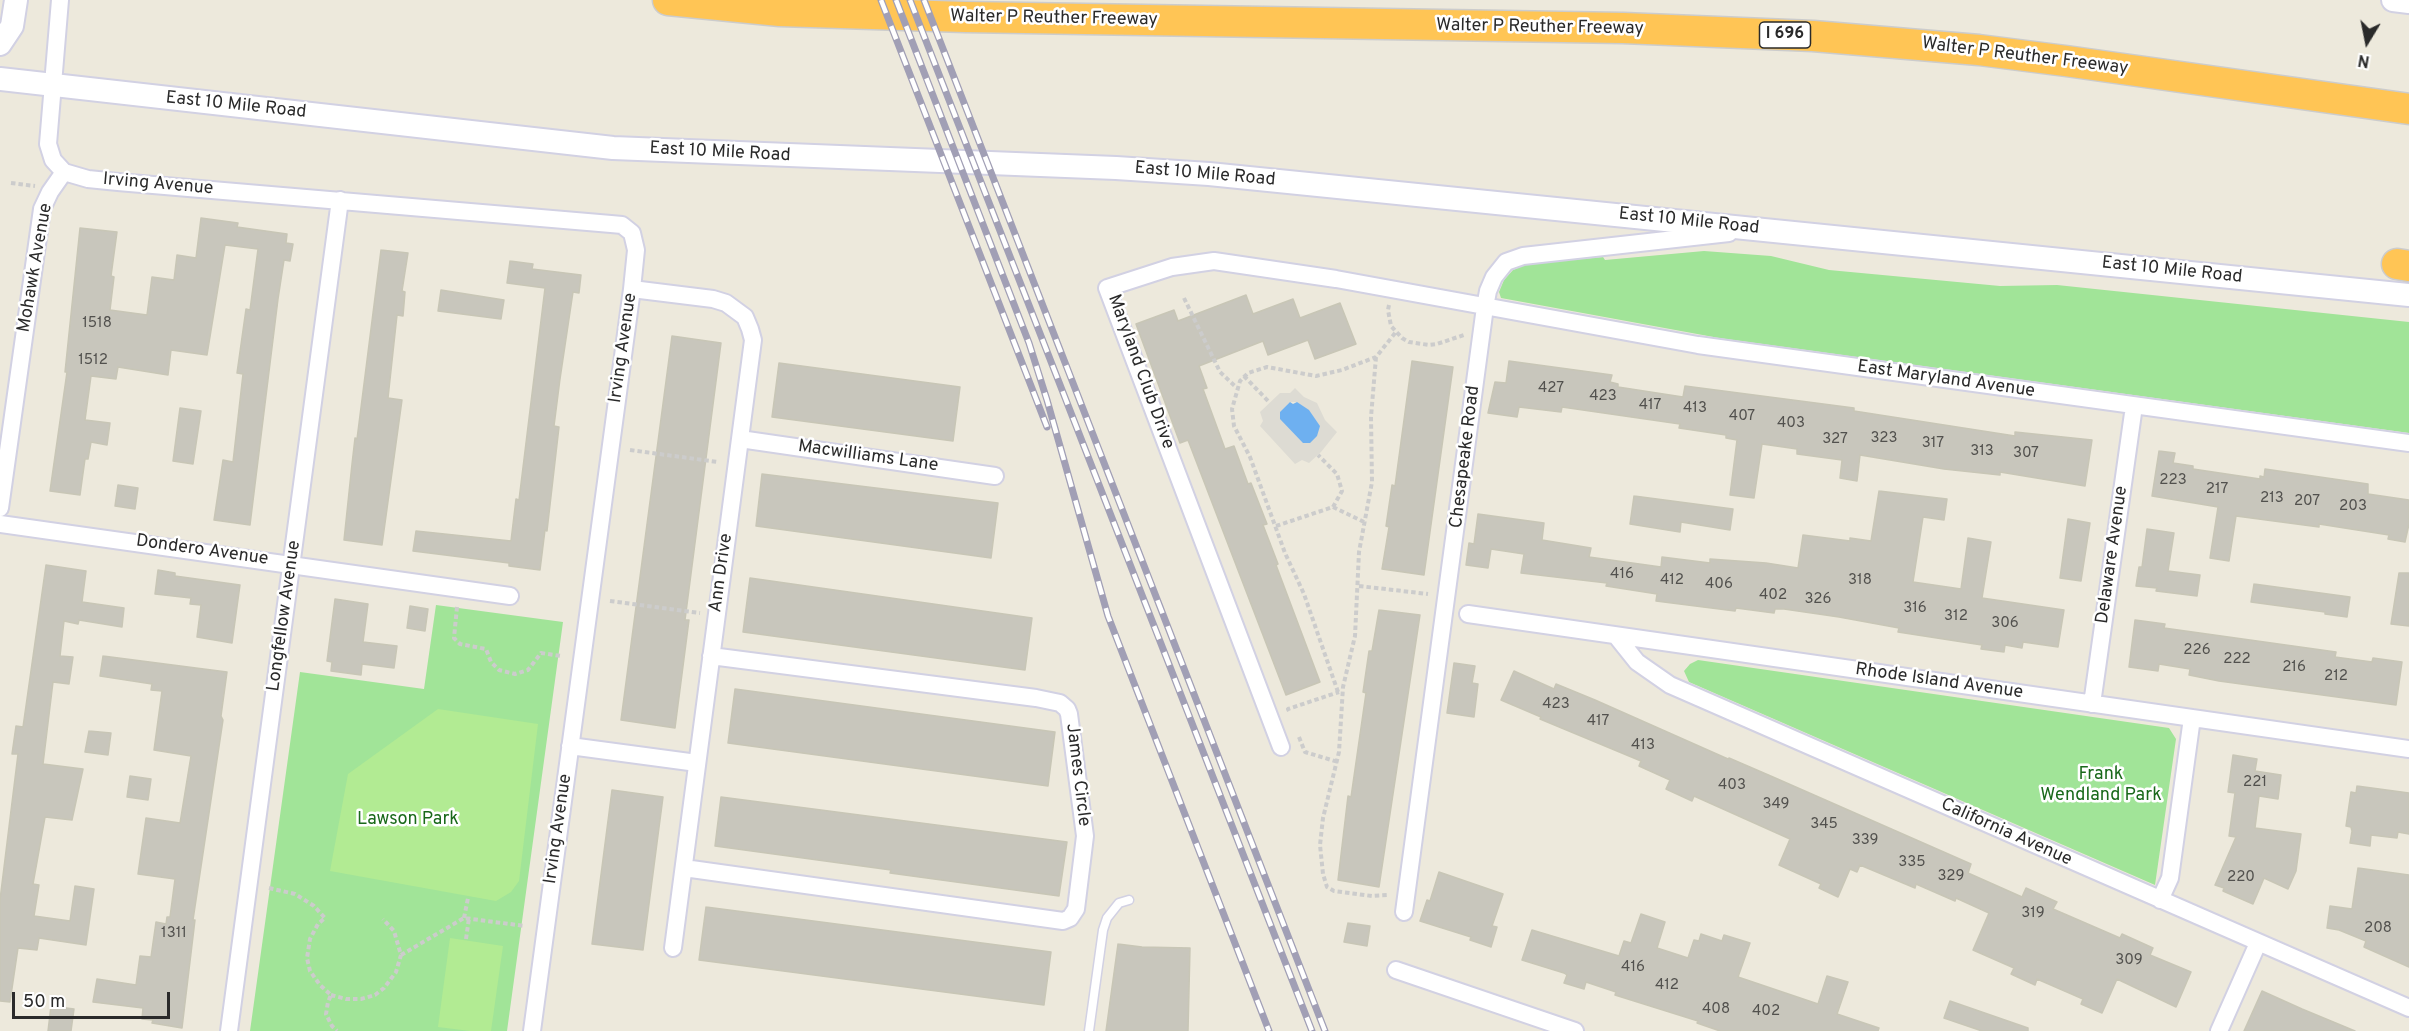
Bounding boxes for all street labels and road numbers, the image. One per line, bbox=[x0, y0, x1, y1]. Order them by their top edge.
street label: Walter P Reuther Freeway bbox=[950, 6, 1158, 32]
street label: Walter P Reuther Freeway bbox=[1436, 15, 1644, 41]
road number: I 696 bbox=[1760, 22, 1810, 48]
street label: Walter P Reuther Freeway bbox=[1921, 34, 2129, 80]
street label: East 10 Mile Road bbox=[165, 88, 307, 124]
street label: East 10 Mile Road bbox=[649, 139, 791, 167]
street label: East 10 Mile Road bbox=[1134, 158, 1276, 192]
street label: Irving Avenue bbox=[102, 169, 214, 201]
street label: Mohawk Avenue bbox=[14, 202, 58, 334]
street label: East 10 Mile Road bbox=[1618, 204, 1760, 240]
street label: East 10 Mile Road bbox=[2101, 253, 2243, 289]
street label: Irving Avenue bbox=[606, 292, 642, 404]
street label: Maryland Club Drive bbox=[1102, 292, 1178, 452]
street label: East Maryland Avenue bbox=[1856, 357, 2036, 403]
street label: Chesapeake Road bbox=[1447, 384, 1485, 530]
street label: Macwilliams Lane bbox=[796, 436, 940, 478]
street label: Delaware Avenue bbox=[2093, 485, 2133, 625]
street label: Dondero Avenue bbox=[134, 531, 270, 571]
street label: Ann Drive bbox=[706, 532, 738, 614]
street label: Longfellow Avenue bbox=[264, 539, 306, 693]
street label: Rhode Island Avenue bbox=[1854, 660, 2024, 704]
street label: James Circle bbox=[1060, 722, 1094, 828]
street label: Irving Avenue bbox=[541, 773, 577, 885]
street label: California Avenue bbox=[1937, 794, 2075, 872]

